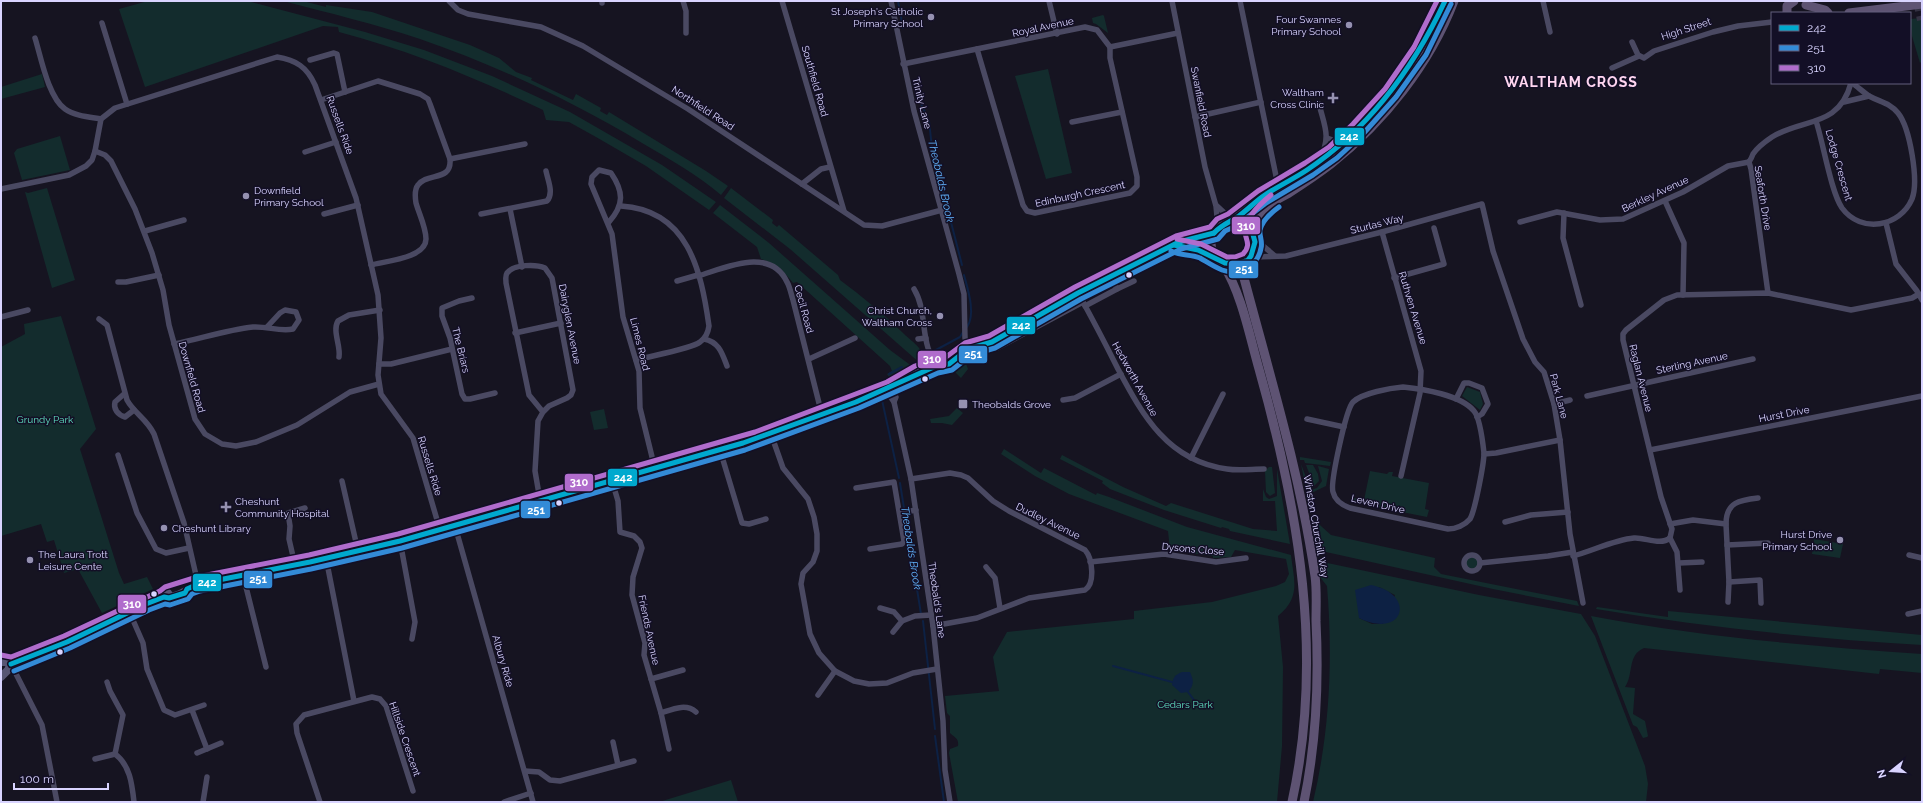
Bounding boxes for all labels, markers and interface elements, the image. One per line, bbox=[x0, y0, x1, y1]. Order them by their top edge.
place label: St Joseph's Catholic Primary School bbox=[831, 6, 923, 29]
marker: St Joseph's Catholic Primary School bbox=[926, 12, 936, 22]
legend bbox=[1771, 12, 1911, 84]
place label: Four Swannes Primary School bbox=[1271, 14, 1341, 37]
street label: Royal Avenue bbox=[1011, 15, 1075, 39]
street label: High Street bbox=[1660, 16, 1713, 42]
marker: Four Swannes Primary School bbox=[1344, 20, 1354, 30]
text: 242 bbox=[1807, 21, 1826, 35]
text: 251 bbox=[1807, 41, 1825, 55]
street label: Southfield Road bbox=[800, 44, 830, 118]
text: 310 bbox=[1807, 61, 1826, 75]
street label: Swanfield Road bbox=[1189, 66, 1213, 138]
district label: WALTHAM CROSS bbox=[1504, 74, 1638, 90]
street label: Trinity Lane bbox=[910, 76, 934, 130]
street label: Northfield Road bbox=[670, 84, 736, 132]
place label: Waltham Cross Clinic bbox=[1270, 87, 1324, 110]
marker: Waltham Cross Clinic bbox=[1327, 92, 1339, 104]
street label: Russells Ride bbox=[324, 94, 356, 156]
line badge: 242 bbox=[1334, 127, 1365, 146]
street label: Lodge Crescent bbox=[1824, 128, 1855, 203]
text: 242 bbox=[1340, 130, 1358, 143]
water label: Theobalds Brook bbox=[925, 138, 957, 224]
street label: Seaforth Drive bbox=[1752, 165, 1774, 231]
street label: Berkley Avenue bbox=[1620, 174, 1690, 214]
street label: Edinburgh Crescent bbox=[1034, 179, 1127, 209]
place label: Downfield Primary School bbox=[254, 185, 324, 208]
marker: Downfield Primary School bbox=[241, 191, 251, 201]
street label: Sturlas Way bbox=[1349, 212, 1405, 236]
line badge: 310 bbox=[1231, 216, 1261, 235]
text: 310 bbox=[1237, 220, 1255, 233]
line badge: 251 bbox=[1228, 260, 1259, 279]
text: 251 bbox=[1235, 263, 1253, 276]
unlabelled marker bbox=[1124, 270, 1134, 280]
street label: Ruthven Avenue bbox=[1397, 270, 1429, 346]
street label: Dairyglen Avenue bbox=[557, 283, 583, 365]
street label: Cecil Road bbox=[792, 284, 816, 334]
place label: Christ Church, Waltham Cross bbox=[862, 305, 932, 328]
marker: Christ Church, Waltham Cross bbox=[935, 311, 945, 321]
street label: Limes Road bbox=[628, 316, 652, 372]
line badge: 242 bbox=[1006, 316, 1036, 335]
text: 242 bbox=[1012, 319, 1030, 332]
street label: The Briars bbox=[450, 326, 472, 374]
street label: Downfield Road bbox=[177, 340, 207, 414]
street label: Hedworth Avenue bbox=[1110, 340, 1160, 418]
street label: Raglan Avenue bbox=[1627, 343, 1655, 413]
line badge: 251 bbox=[958, 345, 988, 364]
text: 251 bbox=[964, 348, 982, 361]
line badge: 310 bbox=[917, 350, 947, 369]
street label: Sterling Avenue bbox=[1655, 350, 1729, 376]
text: 310 bbox=[923, 353, 941, 366]
street label: Park Lane bbox=[1548, 372, 1570, 420]
unlabelled marker bbox=[920, 374, 930, 384]
marker: Theobalds Grove bbox=[957, 398, 969, 410]
place label: Theobalds Grove bbox=[972, 399, 1051, 410]
street label: Hurst Drive bbox=[1758, 404, 1810, 424]
park label: Grundy Park bbox=[17, 414, 74, 425]
street label: Russells Ride bbox=[416, 435, 444, 497]
line badge: 242 bbox=[607, 468, 638, 487]
text: 242 bbox=[614, 471, 632, 484]
line badge: 310 bbox=[564, 473, 594, 492]
street label: Winston Churchill Way bbox=[1302, 474, 1331, 579]
text: 310 bbox=[570, 476, 588, 489]
street label: Leven Drive bbox=[1350, 492, 1406, 516]
place label: Cheshunt Community Hospital bbox=[235, 496, 329, 519]
unlabelled marker bbox=[554, 498, 564, 508]
line badge: 251 bbox=[520, 500, 551, 519]
marker: Cheshunt Community Hospital bbox=[220, 501, 232, 513]
street label: Dudley Avenue bbox=[1014, 501, 1082, 541]
text: 251 bbox=[527, 504, 545, 517]
water label: Theobalds Brook bbox=[898, 505, 924, 591]
marker: Cheshunt Library bbox=[159, 523, 169, 533]
place label: Cheshunt Library bbox=[172, 523, 251, 534]
place label: Hurst Drive Primary School bbox=[1762, 529, 1832, 552]
marker: Hurst Drive Primary School bbox=[1835, 535, 1845, 545]
street label: Dysons Close bbox=[1161, 541, 1225, 557]
place label: The Laura Trott Leisure Cente bbox=[38, 549, 109, 572]
marker: The Laura Trott Leisure Cente bbox=[25, 555, 35, 565]
street label: Theobald's Lane bbox=[926, 561, 948, 639]
line badge: 251 bbox=[243, 570, 273, 589]
line badge: 242 bbox=[192, 573, 222, 592]
text: 251 bbox=[249, 573, 267, 586]
text: 242 bbox=[198, 576, 216, 589]
unlabelled marker bbox=[149, 589, 159, 599]
line badge: 310 bbox=[117, 594, 147, 614]
street label: Friends Avenue bbox=[636, 594, 662, 666]
text: 310 bbox=[123, 598, 141, 611]
street label: Albury Ride bbox=[490, 634, 516, 688]
unlabelled marker bbox=[55, 647, 65, 657]
park label: Cedars Park bbox=[1157, 699, 1214, 710]
street label: Hillside Crescent bbox=[387, 700, 423, 778]
north arrow bbox=[1871, 751, 1911, 791]
scale bar bbox=[14, 765, 108, 791]
text: N bbox=[1874, 768, 1889, 780]
text: 100 m bbox=[20, 772, 54, 786]

